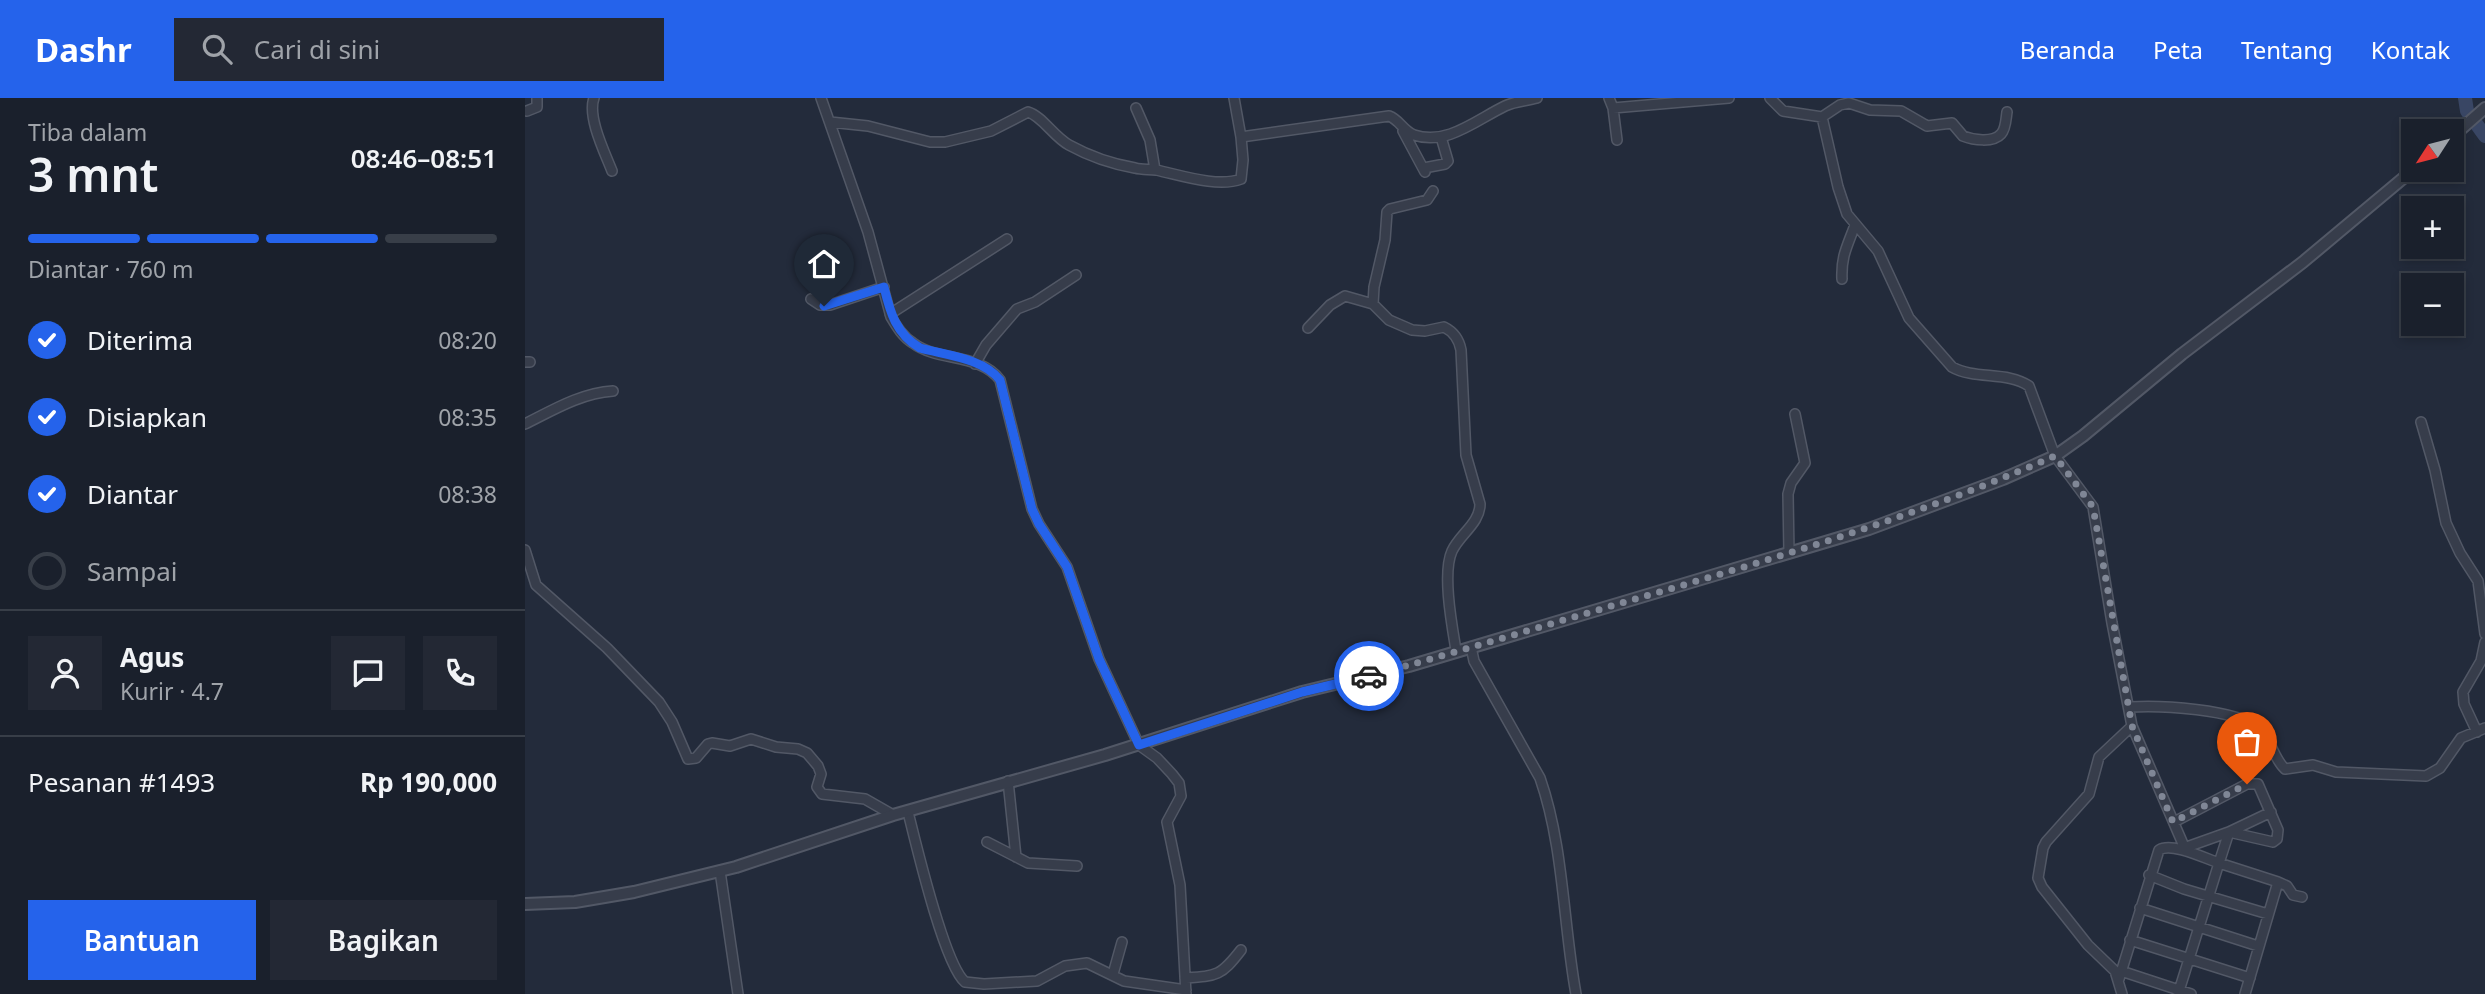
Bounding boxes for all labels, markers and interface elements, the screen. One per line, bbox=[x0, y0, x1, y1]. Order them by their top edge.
search box bbox=[174, 18, 664, 81]
text: Dashr bbox=[35, 27, 132, 72]
icon: search bbox=[198, 30, 236, 68]
text: Cari di sini bbox=[254, 31, 380, 67]
text: Beranda bbox=[2020, 33, 2115, 66]
text: Peta bbox=[2153, 33, 2203, 66]
text: Tentang bbox=[2241, 33, 2333, 66]
text: Kontak bbox=[2371, 33, 2450, 66]
text: Tiba dalam bbox=[28, 116, 147, 148]
north arrow bbox=[2401, 119, 2464, 182]
map controls bbox=[2401, 119, 2464, 336]
text: 08:46–08:51 bbox=[351, 140, 497, 176]
text: 3 mnt bbox=[28, 143, 158, 205]
button: + bbox=[2401, 196, 2464, 259]
pin bbox=[794, 234, 854, 306]
icon: home bbox=[805, 245, 843, 283]
text: Diantar · 760 m bbox=[28, 253, 194, 285]
button: − bbox=[2401, 273, 2464, 336]
icon: check bbox=[28, 321, 66, 359]
text: Diterima bbox=[87, 322, 193, 358]
text: 08:20 bbox=[438, 324, 497, 356]
icon: check bbox=[28, 398, 66, 436]
text: Disiapkan bbox=[87, 399, 207, 435]
text: 08:35 bbox=[438, 401, 497, 433]
icon: check bbox=[28, 475, 66, 513]
text: Diantar bbox=[87, 476, 178, 512]
text: 08:38 bbox=[438, 478, 497, 510]
text: Sampai bbox=[87, 553, 177, 589]
button: person bbox=[28, 636, 102, 710]
button: chat bbox=[331, 636, 405, 710]
button: phone bbox=[423, 636, 497, 710]
text: Agus bbox=[120, 639, 184, 675]
courier bbox=[1334, 641, 1404, 711]
icon: car bbox=[1350, 657, 1388, 695]
text: Kurir · 4.7 bbox=[120, 675, 224, 707]
pin bbox=[2217, 712, 2277, 784]
icon: bag bbox=[2228, 723, 2266, 761]
text: Pesanan #1493 bbox=[28, 764, 215, 800]
text: Rp 190,000 bbox=[360, 764, 497, 800]
button: Bantuan bbox=[28, 900, 256, 980]
button: Bagikan bbox=[270, 900, 497, 980]

